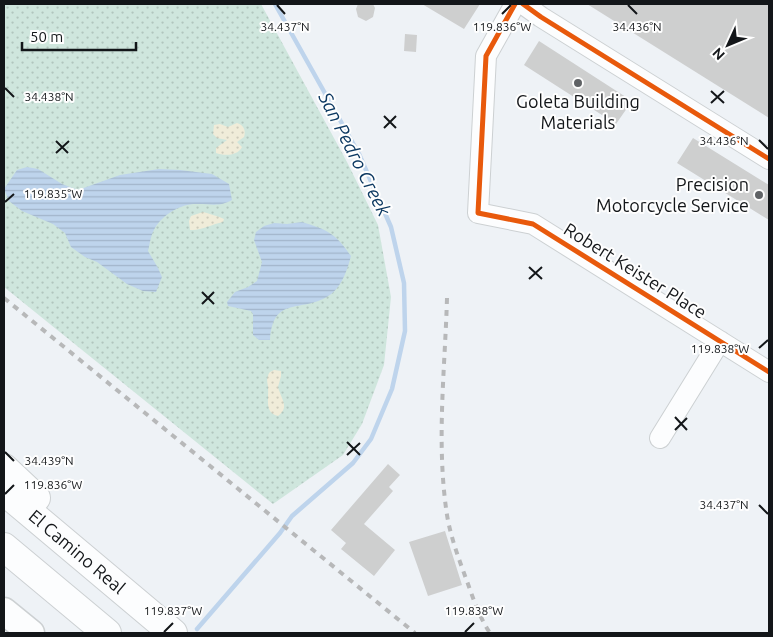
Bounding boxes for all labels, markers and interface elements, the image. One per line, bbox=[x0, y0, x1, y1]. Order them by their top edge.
scale bar bbox=[22, 20, 136, 52]
text: 34.437°N bbox=[260, 20, 310, 33]
text: 119.836°W bbox=[473, 20, 531, 33]
text: 34.436°N bbox=[612, 20, 662, 33]
north arrow bbox=[703, 20, 753, 70]
text: 50 m bbox=[30, 28, 63, 45]
text: N bbox=[709, 45, 728, 63]
marker: Goleta Building Materials bbox=[572, 77, 584, 89]
water label: San Pedro Creek bbox=[314, 87, 396, 220]
text: 34.438°N bbox=[24, 90, 74, 103]
place label: Goleta Building Materials bbox=[516, 91, 640, 132]
text: 34.436°N bbox=[699, 134, 749, 147]
place label: Precision Motorcycle Service bbox=[596, 174, 749, 215]
text: 119.835°W bbox=[24, 187, 82, 200]
marker: Precision Motorcycle Service bbox=[753, 189, 765, 201]
street label: Robert Keister Place bbox=[561, 218, 710, 322]
text: 119.838°W bbox=[691, 342, 749, 355]
text: 34.439°N bbox=[24, 454, 74, 467]
text: 119.836°W bbox=[24, 478, 82, 491]
text: 34.437°N bbox=[699, 498, 749, 511]
street label: El Camino Real bbox=[25, 505, 130, 598]
text: 119.837°W bbox=[144, 604, 202, 617]
text: 119.838°W bbox=[445, 604, 503, 617]

